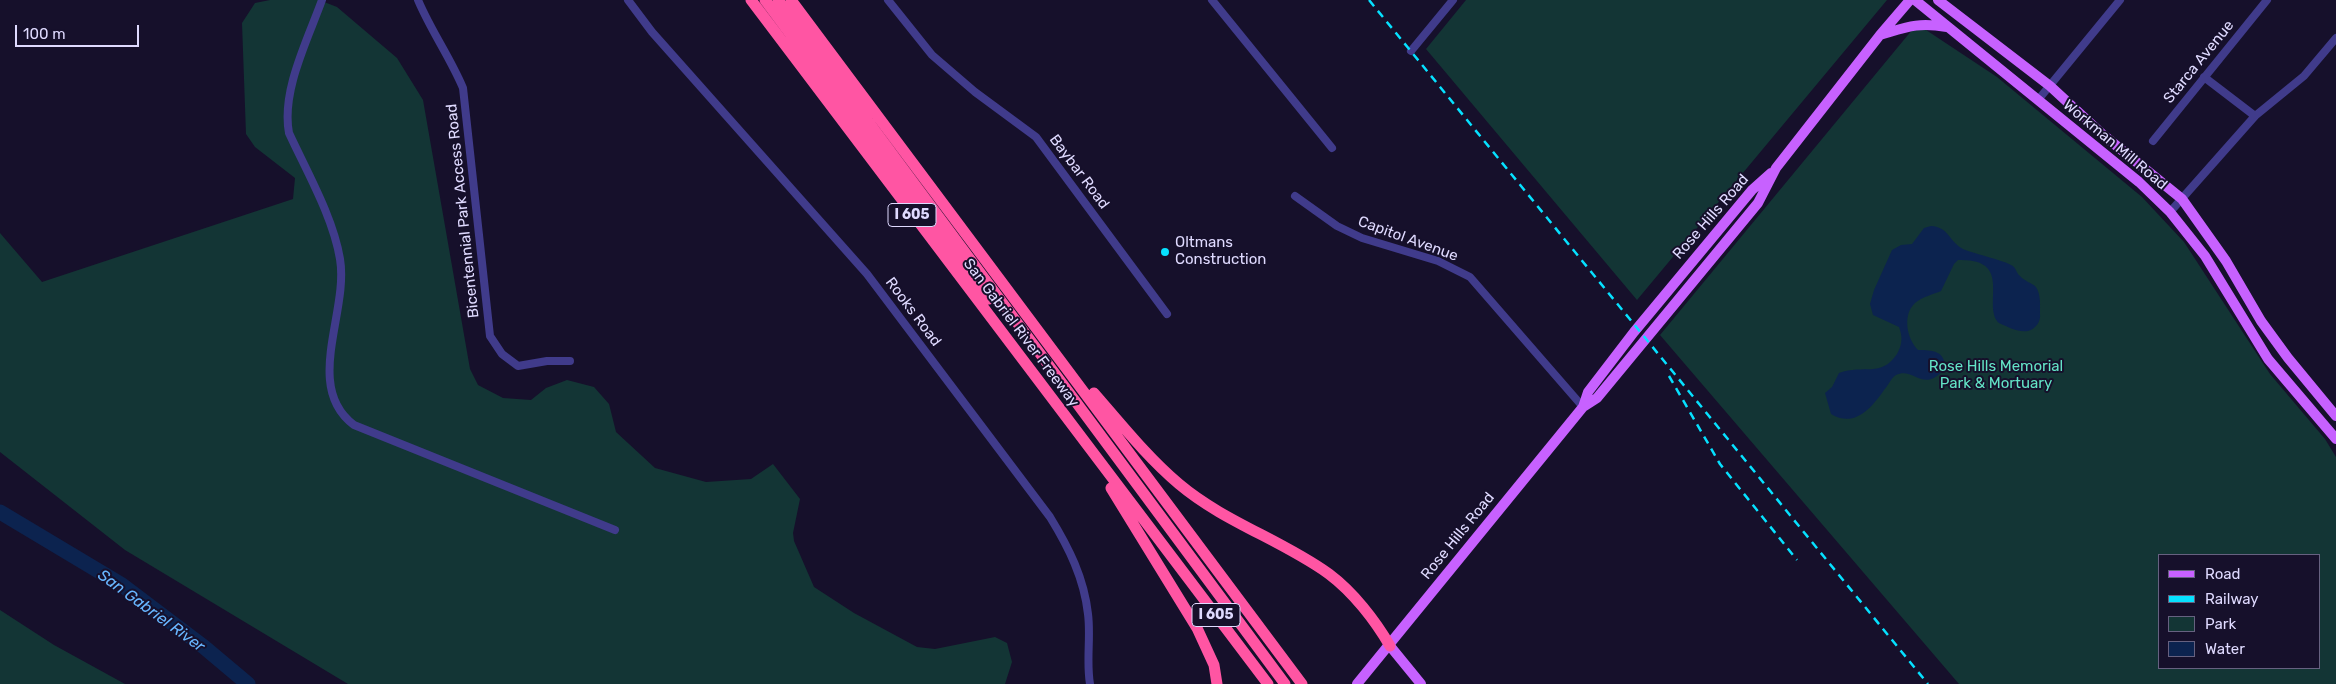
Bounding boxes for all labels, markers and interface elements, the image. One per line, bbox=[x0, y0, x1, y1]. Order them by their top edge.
scale bar bbox=[18, 15, 141, 47]
street label: Starca Avenue bbox=[2160, 17, 2238, 107]
text: 100 m bbox=[23, 25, 65, 43]
street label: Workman Mill Road bbox=[2059, 96, 2171, 194]
street label: Bicentennial Park Access Road bbox=[443, 103, 483, 319]
street label: Baybar Road bbox=[1045, 131, 1113, 213]
street label: Rose Hills Road bbox=[1669, 171, 1753, 263]
road number: I 605 bbox=[888, 204, 936, 226]
street label: Capitol Avenue bbox=[1356, 213, 1460, 265]
place label: Oltmans Construction bbox=[1175, 234, 1266, 269]
marker: Oltmans Construction bbox=[1159, 246, 1171, 258]
street label: San Gabriel River Freeway bbox=[959, 255, 1083, 411]
street label: Rooks Road bbox=[881, 274, 945, 350]
park label: Rose Hills Memorial Park & Mortuary bbox=[1929, 358, 2063, 393]
street label: Rose Hills Road bbox=[1417, 489, 1499, 583]
legend bbox=[2158, 554, 2321, 669]
text: Road bbox=[2205, 565, 2241, 583]
water label: San Gabriel River bbox=[94, 566, 208, 656]
text: Railway bbox=[2205, 590, 2259, 608]
road number: I 605 bbox=[1192, 604, 1240, 626]
text: Park bbox=[2205, 615, 2236, 633]
text: Water bbox=[2205, 640, 2245, 658]

